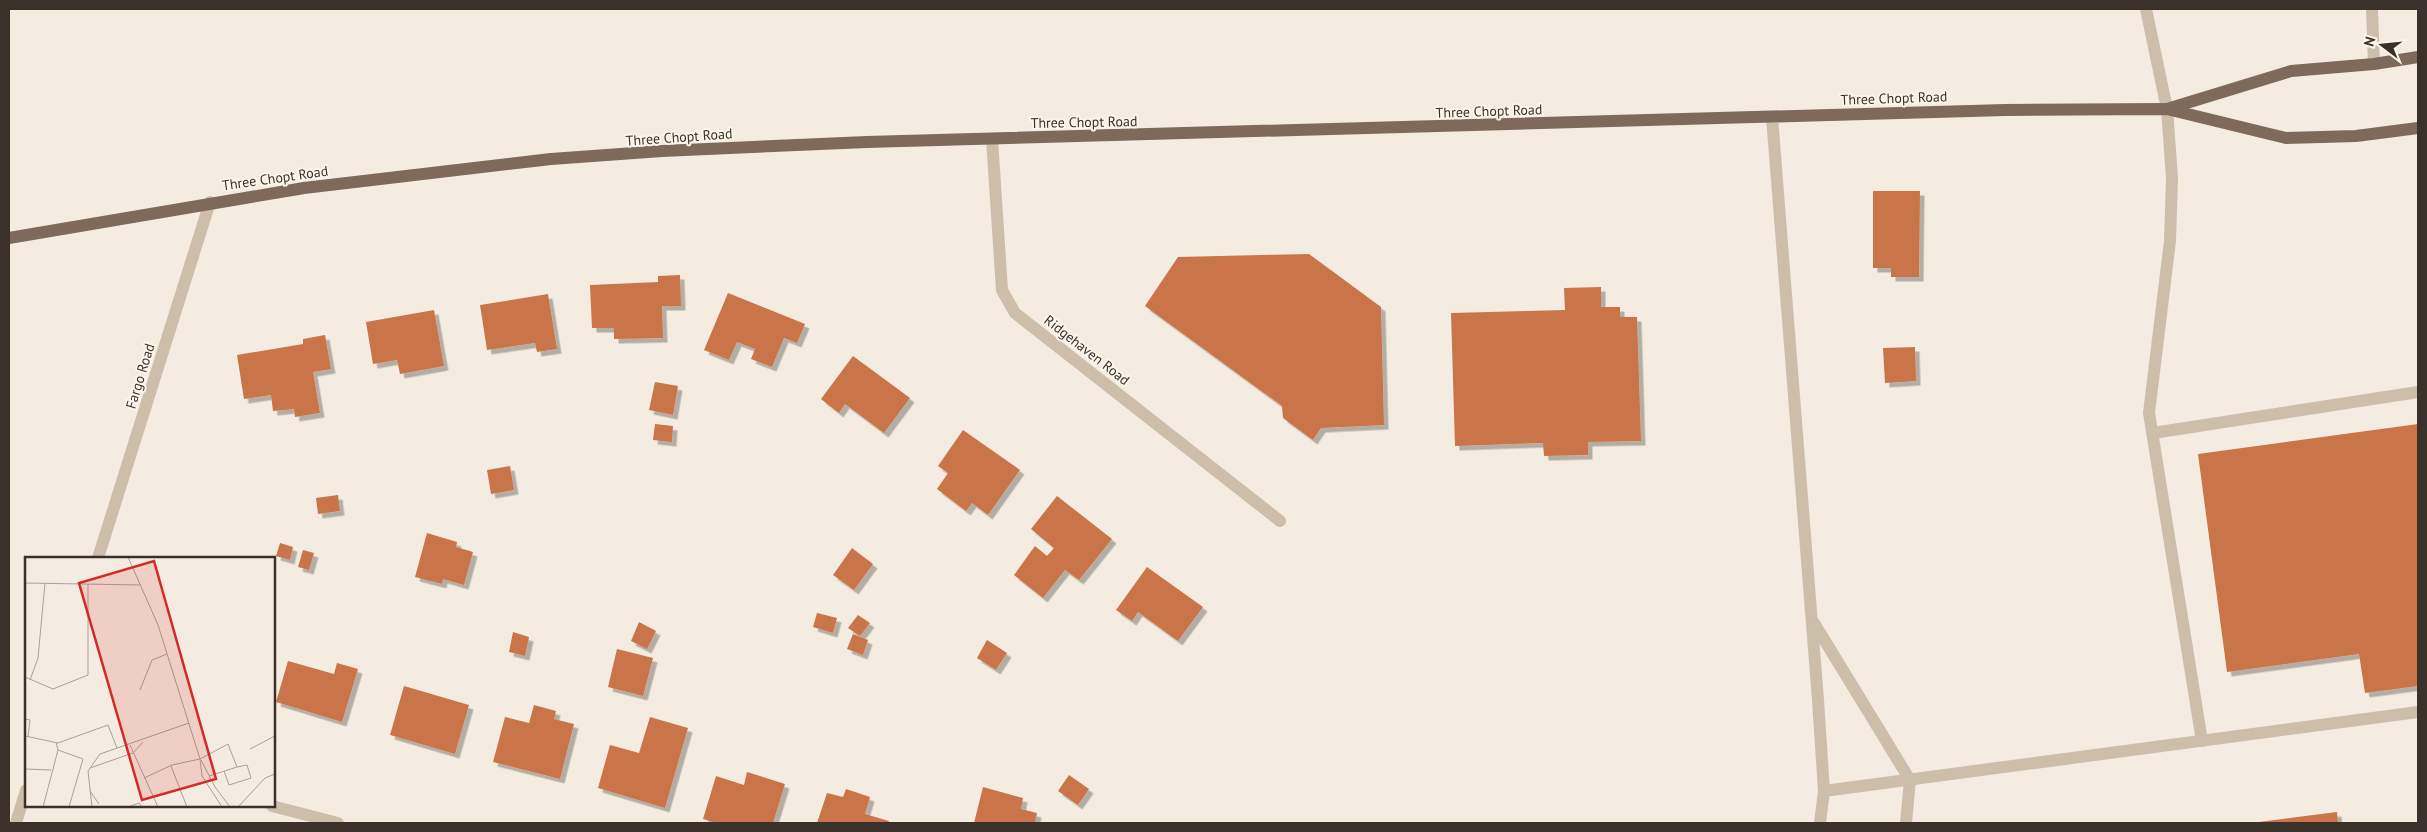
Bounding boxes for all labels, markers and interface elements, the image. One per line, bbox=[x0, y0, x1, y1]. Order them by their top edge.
north arrow bbox=[2357, 20, 2407, 70]
text: N bbox=[2360, 35, 2379, 48]
street label: Three Chopt Road bbox=[1840, 87, 1948, 109]
street label: Three Chopt Road bbox=[1435, 100, 1543, 122]
street label: Three Chopt Road bbox=[1030, 112, 1138, 132]
street label: Three Chopt Road bbox=[625, 124, 733, 150]
street label: Three Chopt Road bbox=[221, 162, 329, 194]
street label: Ridgehaven Road bbox=[1041, 311, 1133, 389]
street label: Fargo Road bbox=[122, 341, 158, 411]
inset map bbox=[25, 557, 275, 807]

